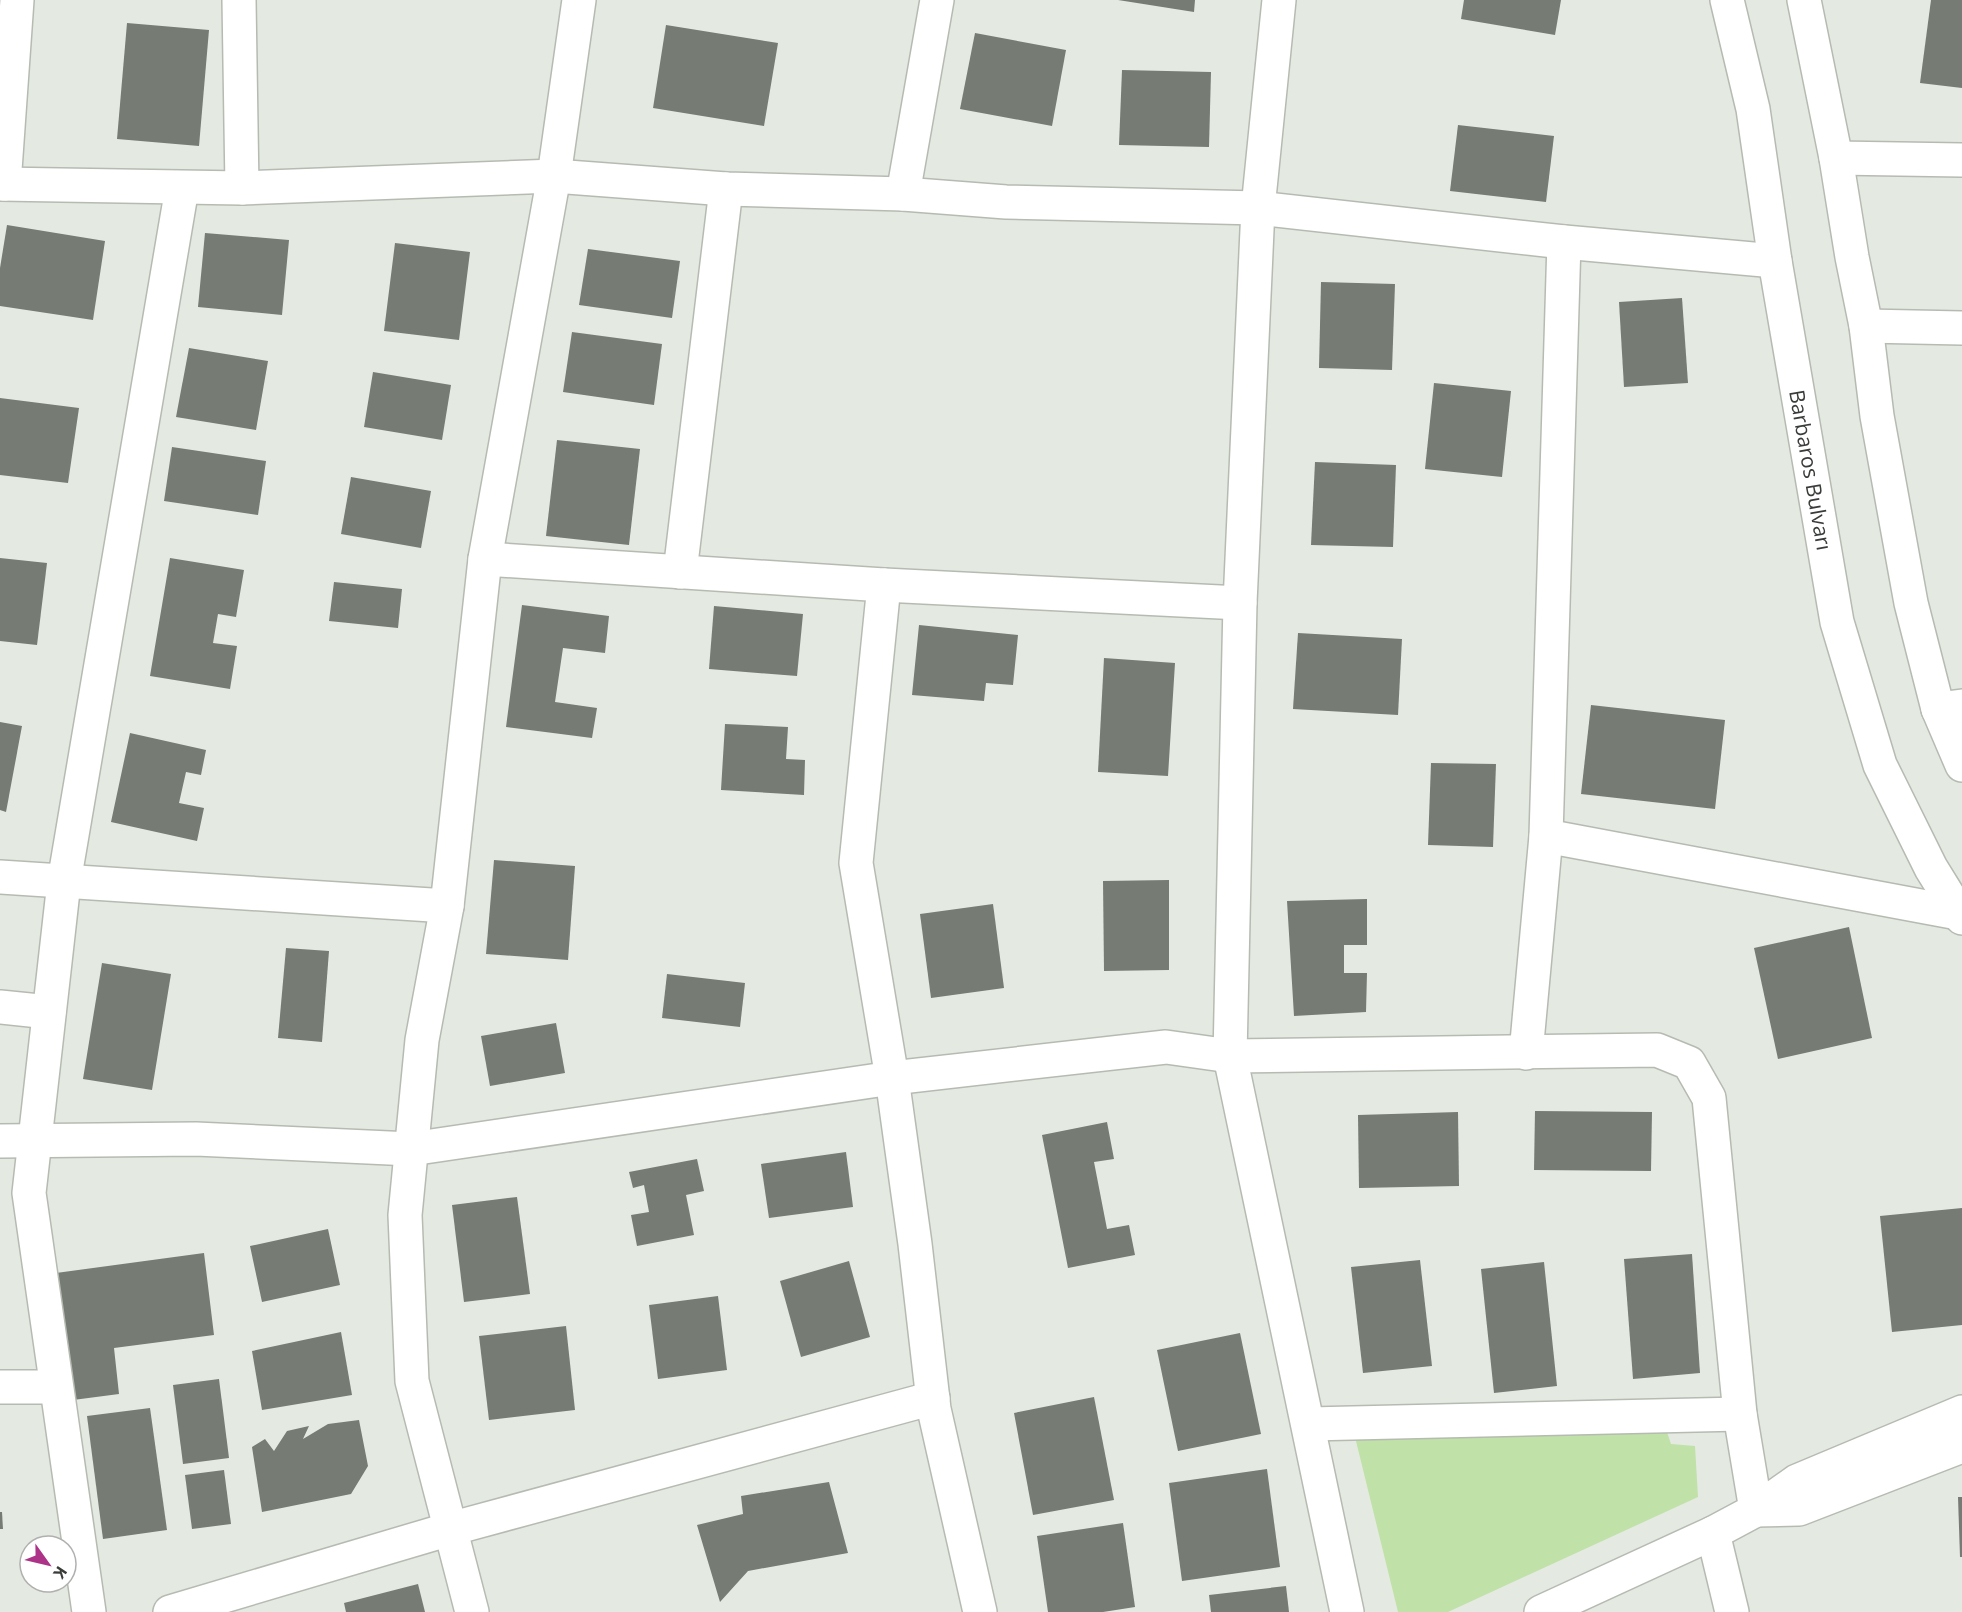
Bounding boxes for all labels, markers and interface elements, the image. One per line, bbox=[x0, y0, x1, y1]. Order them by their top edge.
street label: Barbaros Bulvarı bbox=[1783, 387, 1839, 553]
north arrow bbox=[18, 1534, 78, 1594]
text: K bbox=[48, 1562, 73, 1583]

